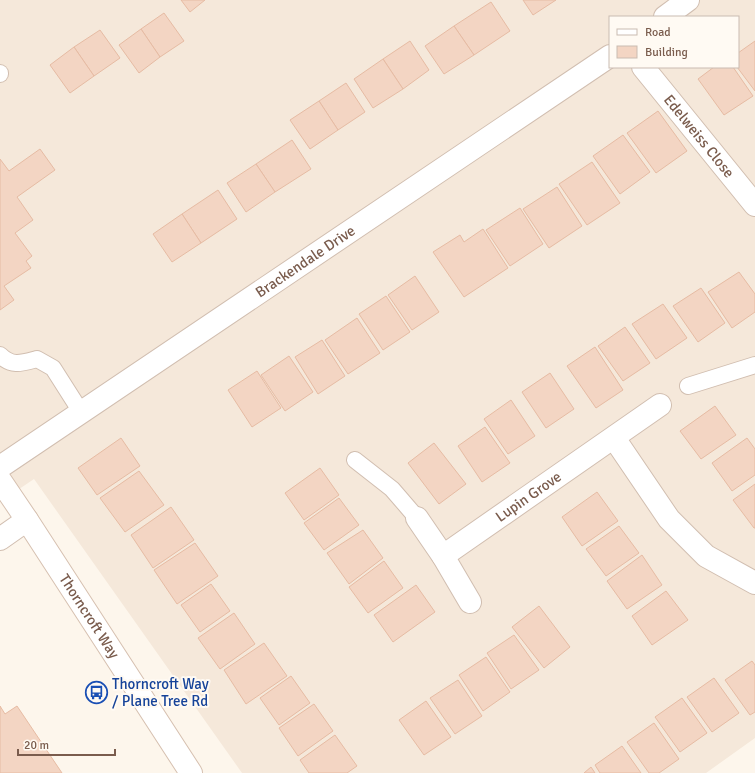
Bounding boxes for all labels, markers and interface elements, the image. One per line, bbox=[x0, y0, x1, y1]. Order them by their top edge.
legend bbox=[609, 16, 739, 68]
text: Road bbox=[645, 25, 671, 40]
text: Building bbox=[645, 45, 688, 60]
street label: Edelweiss Close bbox=[660, 91, 738, 181]
street label: Brackendale Drive bbox=[252, 221, 358, 301]
street label: Lupin Grove bbox=[492, 468, 565, 526]
street label: Thorncroft Way bbox=[56, 571, 123, 662]
place label: Thorncroft Way / Plane Tree Rd bbox=[112, 675, 209, 710]
bus stop icon: Thorncroft Way / Plane Tree Rd bbox=[84, 680, 110, 706]
scale bar bbox=[18, 731, 115, 757]
text: 20 m bbox=[24, 738, 49, 753]

